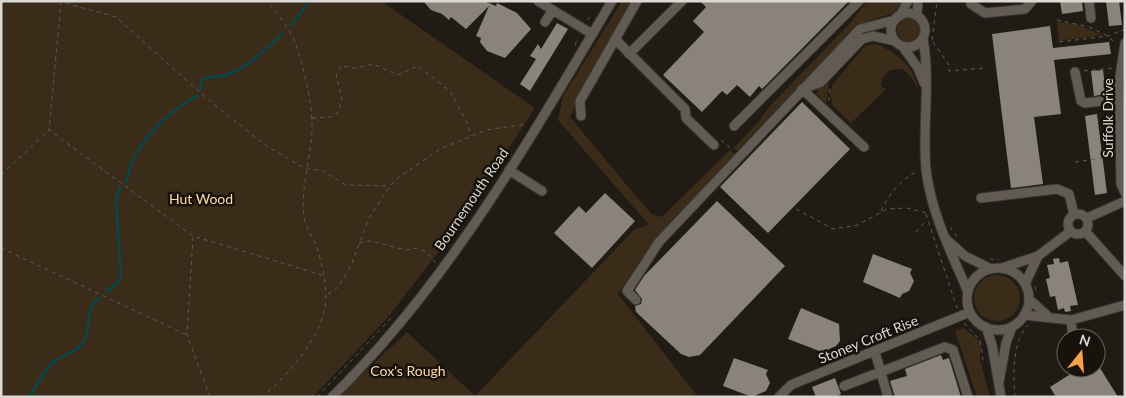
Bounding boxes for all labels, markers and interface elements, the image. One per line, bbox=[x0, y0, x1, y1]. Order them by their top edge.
street label: Suffolk Drive bbox=[1099, 78, 1116, 158]
street label: Bournemouth Road bbox=[430, 145, 512, 253]
park label: Hut Wood bbox=[169, 190, 233, 207]
street label: Stoney Croft Rise bbox=[816, 311, 920, 367]
north arrow bbox=[1056, 328, 1106, 378]
text: N bbox=[1077, 330, 1093, 350]
park label: Cox's Rough bbox=[370, 362, 446, 379]

